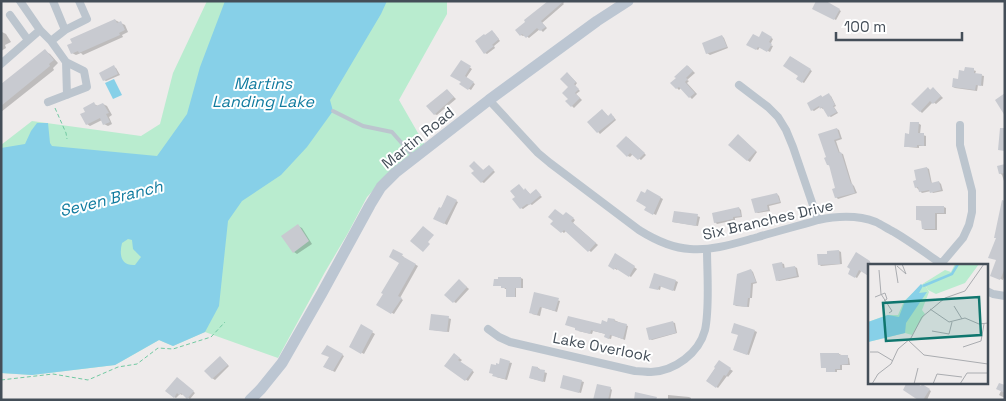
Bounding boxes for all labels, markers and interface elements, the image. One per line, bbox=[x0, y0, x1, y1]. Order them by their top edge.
scale bar bbox=[836, 10, 962, 42]
text: 100 m bbox=[844, 17, 886, 36]
water label: Martins Landing Lake bbox=[212, 73, 314, 112]
street label: Martin Road bbox=[378, 103, 458, 173]
water label: Seven Branch bbox=[57, 175, 166, 221]
street label: Six Branches Drive bbox=[701, 195, 835, 244]
inset map bbox=[868, 264, 988, 384]
street label: Lake Overlook bbox=[551, 328, 653, 365]

